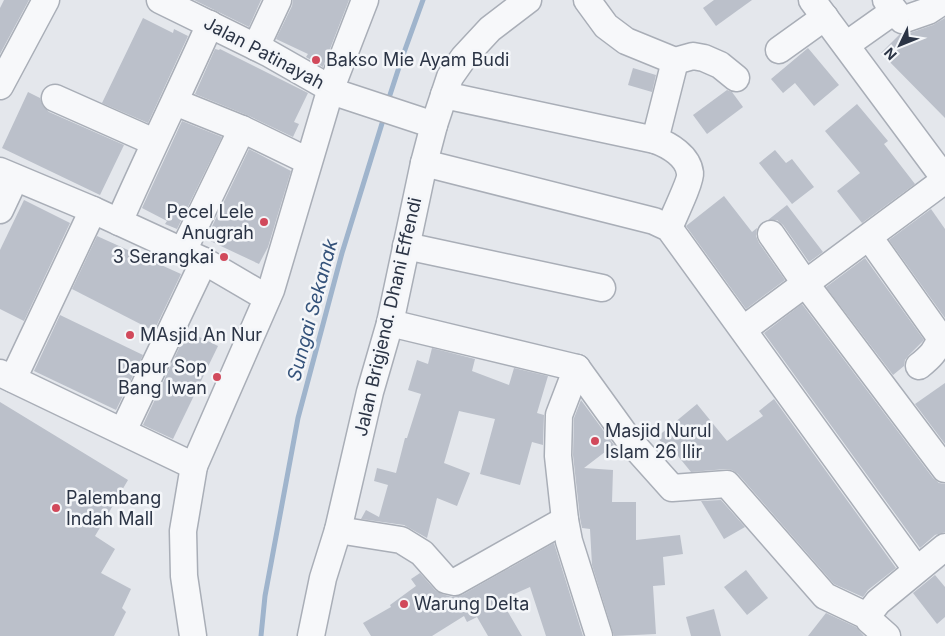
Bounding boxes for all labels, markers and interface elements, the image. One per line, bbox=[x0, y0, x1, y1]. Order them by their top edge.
street label: Jalan Patinayah bbox=[200, 12, 328, 93]
north arrow bbox=[875, 20, 925, 70]
text: N bbox=[880, 45, 900, 64]
place label: Bakso Mie Ayam Budi bbox=[326, 49, 509, 70]
marker: Bakso Mie Ayam Budi bbox=[310, 54, 322, 66]
street label: Jalan Brigjend. Dhani Effendi bbox=[350, 195, 425, 438]
place label: Pecel Lele Anugrah bbox=[166, 201, 254, 243]
marker: Pecel Lele Anugrah bbox=[258, 216, 270, 228]
water label: Sungai Sekanak bbox=[282, 236, 343, 384]
place label: 3 Serangkai bbox=[113, 246, 214, 267]
marker: 3 Serangkai bbox=[218, 251, 230, 263]
place label: MAsjid An Nur bbox=[140, 324, 262, 345]
marker: MAsjid An Nur bbox=[124, 329, 136, 341]
place label: Dapur Sop Bang Iwan bbox=[117, 356, 207, 398]
marker: Dapur Sop Bang Iwan bbox=[211, 371, 223, 383]
place label: Masjid Nurul Islam 26 Ilir bbox=[605, 420, 712, 462]
marker: Masjid Nurul Islam 26 Ilir bbox=[589, 435, 601, 447]
place label: Palembang Indah Mall bbox=[66, 487, 161, 529]
marker: Palembang Indah Mall bbox=[50, 502, 62, 514]
place label: Warung Delta bbox=[414, 593, 529, 614]
marker: Warung Delta bbox=[398, 598, 410, 610]

